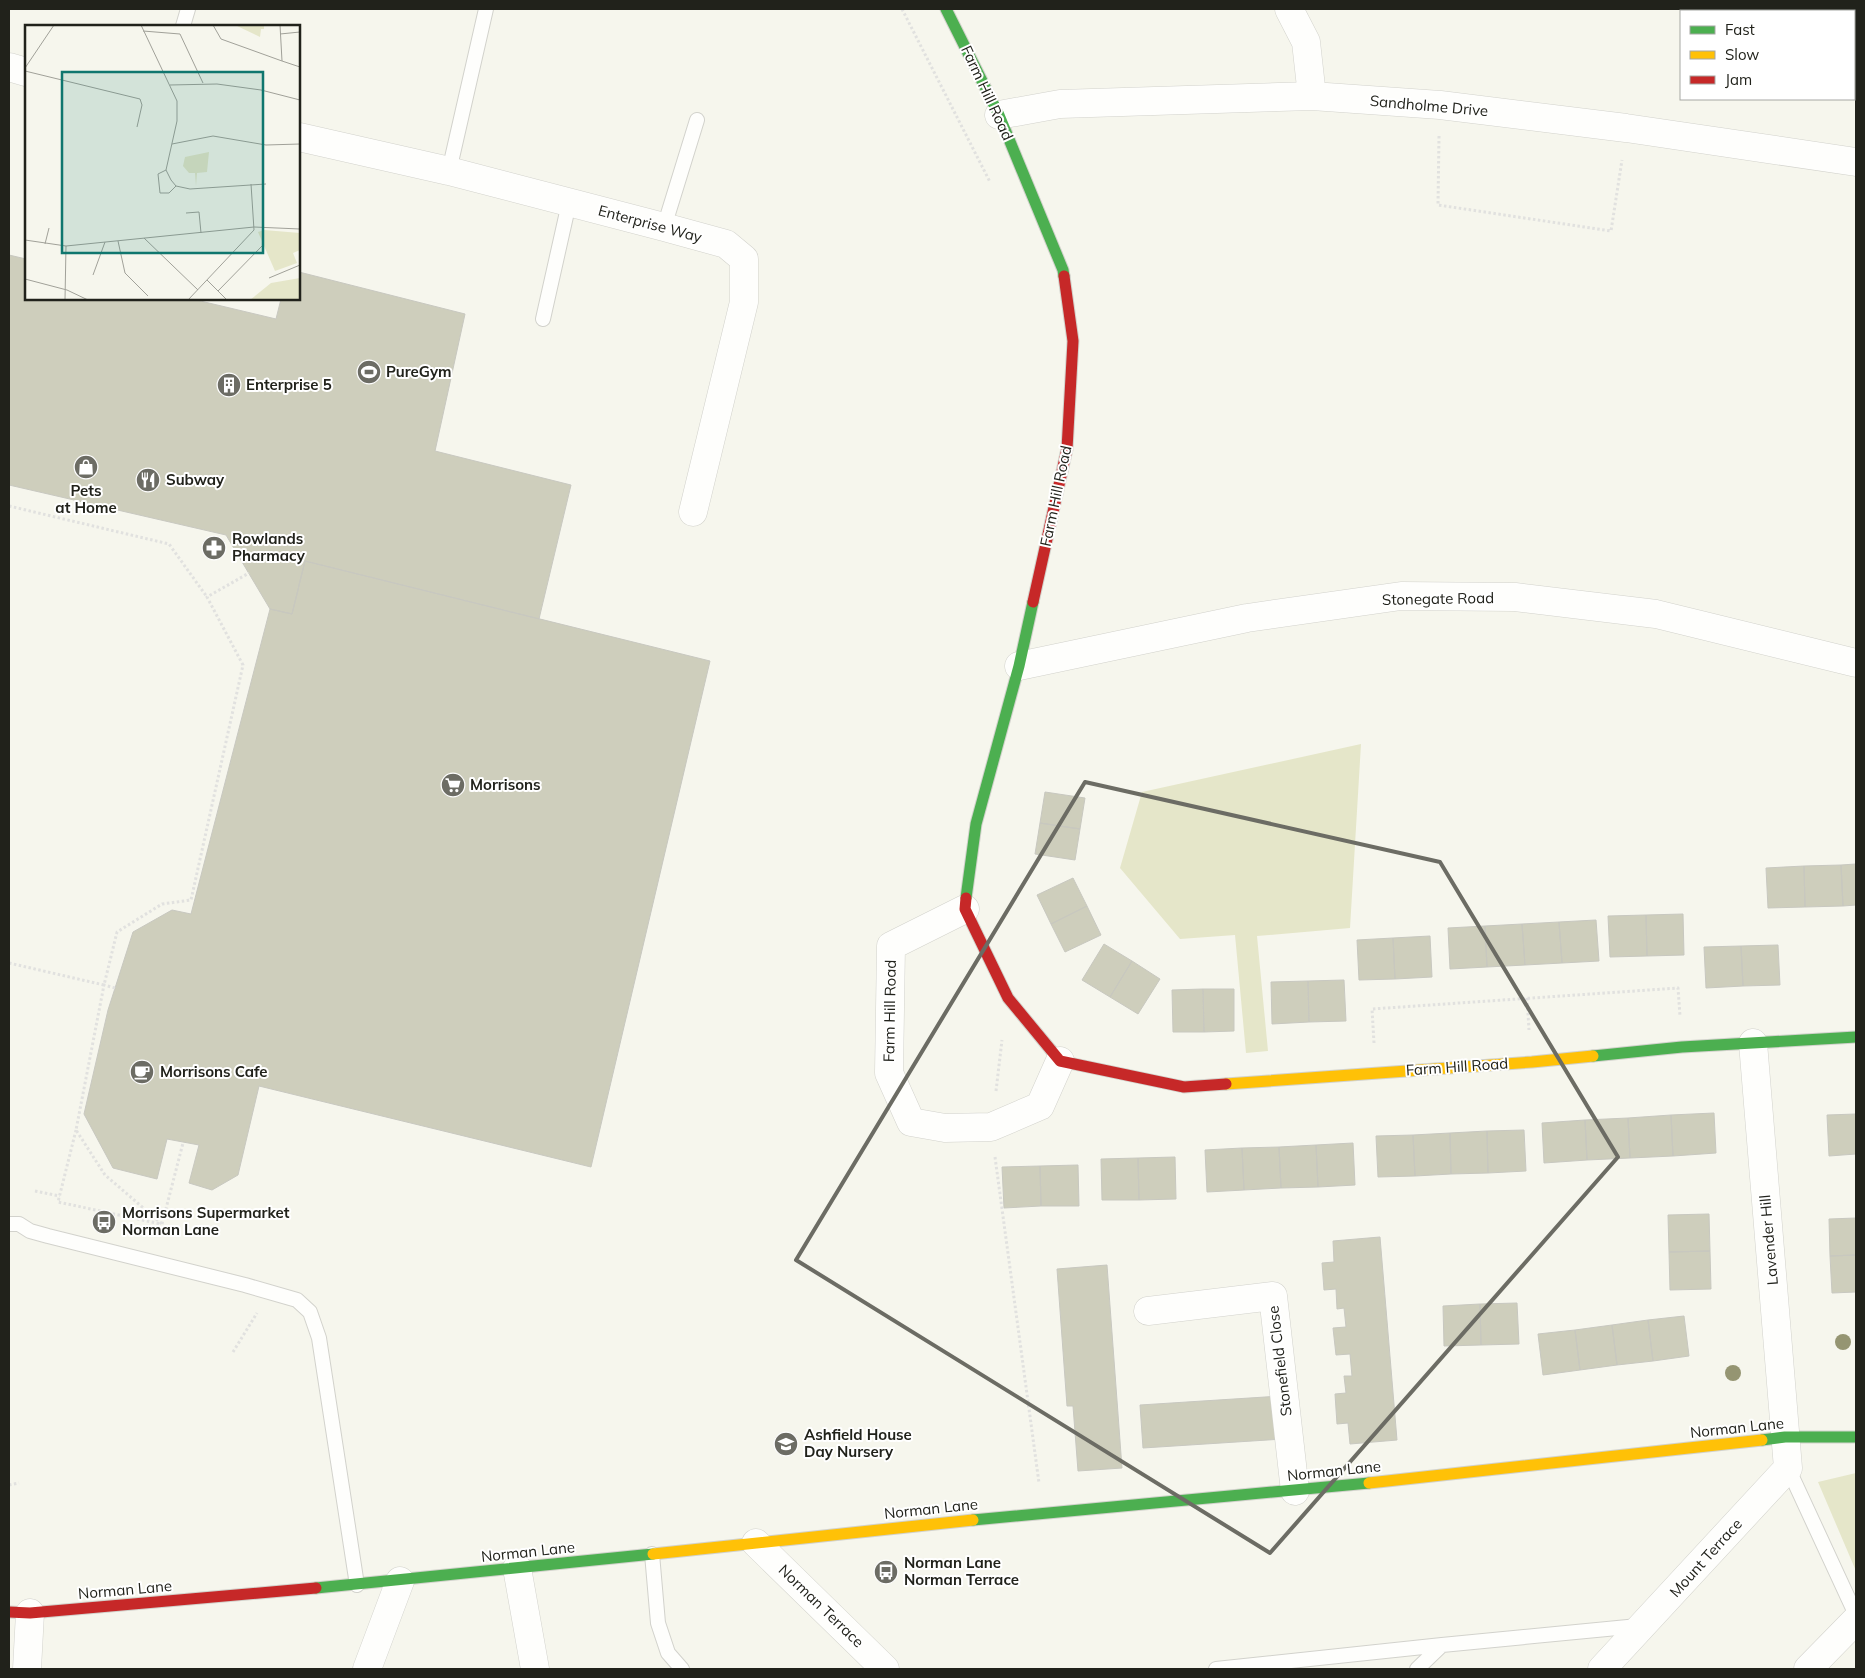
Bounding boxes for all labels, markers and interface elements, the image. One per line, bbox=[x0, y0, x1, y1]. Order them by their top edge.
legend bbox=[1680, 10, 1855, 100]
text: Fast bbox=[1725, 20, 1755, 39]
inset map bbox=[25, 25, 300, 300]
street label: Farm Hill Road bbox=[957, 42, 1018, 143]
text: Slow bbox=[1725, 45, 1759, 64]
text: Jam bbox=[1725, 70, 1752, 89]
street label: Sandholme Drive bbox=[1369, 91, 1489, 120]
street label: Enterprise Way bbox=[596, 201, 704, 247]
sports icon: PureGym bbox=[356, 359, 382, 385]
place label: PureGym bbox=[386, 362, 452, 381]
building icon: Enterprise 5 bbox=[216, 372, 242, 398]
place label: Enterprise 5 bbox=[246, 375, 332, 394]
street label: Farm Hill Road bbox=[1036, 444, 1075, 548]
shop icon: Pets at Home bbox=[73, 454, 99, 480]
restaurant icon: Subway bbox=[135, 467, 161, 493]
place label: Subway bbox=[166, 470, 225, 489]
place label: Pets at Home bbox=[55, 481, 117, 517]
place label: Rowlands Pharmacy bbox=[232, 529, 306, 565]
pharmacy icon: Rowlands Pharmacy bbox=[201, 535, 227, 561]
street label: Stonegate Road bbox=[1382, 588, 1494, 609]
supermarket icon: Morrisons bbox=[440, 772, 466, 798]
place label: Morrisons bbox=[470, 775, 541, 794]
street label: Farm Hill Road bbox=[879, 960, 900, 1062]
street label: Farm Hill Road bbox=[1405, 1053, 1509, 1080]
cafe icon: Morrisons Cafe bbox=[129, 1059, 155, 1085]
place label: Morrisons Cafe bbox=[160, 1062, 268, 1081]
street label: Lavender Hill bbox=[1755, 1194, 1782, 1286]
place label: Morrisons Supermarket Norman Lane bbox=[122, 1203, 290, 1239]
bus stop icon: Morrisons Supermarket Norman Lane bbox=[91, 1209, 117, 1235]
street label: Stonefield Close bbox=[1263, 1305, 1296, 1417]
street label: Norman Lane bbox=[1689, 1413, 1785, 1442]
place label: Ashfield House Day Nursery bbox=[804, 1425, 912, 1461]
school or university icon: Ashfield House Day Nursery bbox=[773, 1431, 799, 1457]
street label: Norman Lane bbox=[1286, 1456, 1382, 1485]
street label: Norman Lane bbox=[883, 1494, 979, 1523]
street label: Mount Terrace bbox=[1665, 1514, 1746, 1601]
street label: Norman Lane bbox=[480, 1537, 576, 1566]
place label: Norman Lane Norman Terrace bbox=[904, 1553, 1019, 1589]
bus stop icon: Norman Lane Norman Terrace bbox=[873, 1559, 899, 1585]
street label: Norman Terrace bbox=[775, 1560, 868, 1651]
street label: Norman Lane bbox=[77, 1576, 173, 1603]

